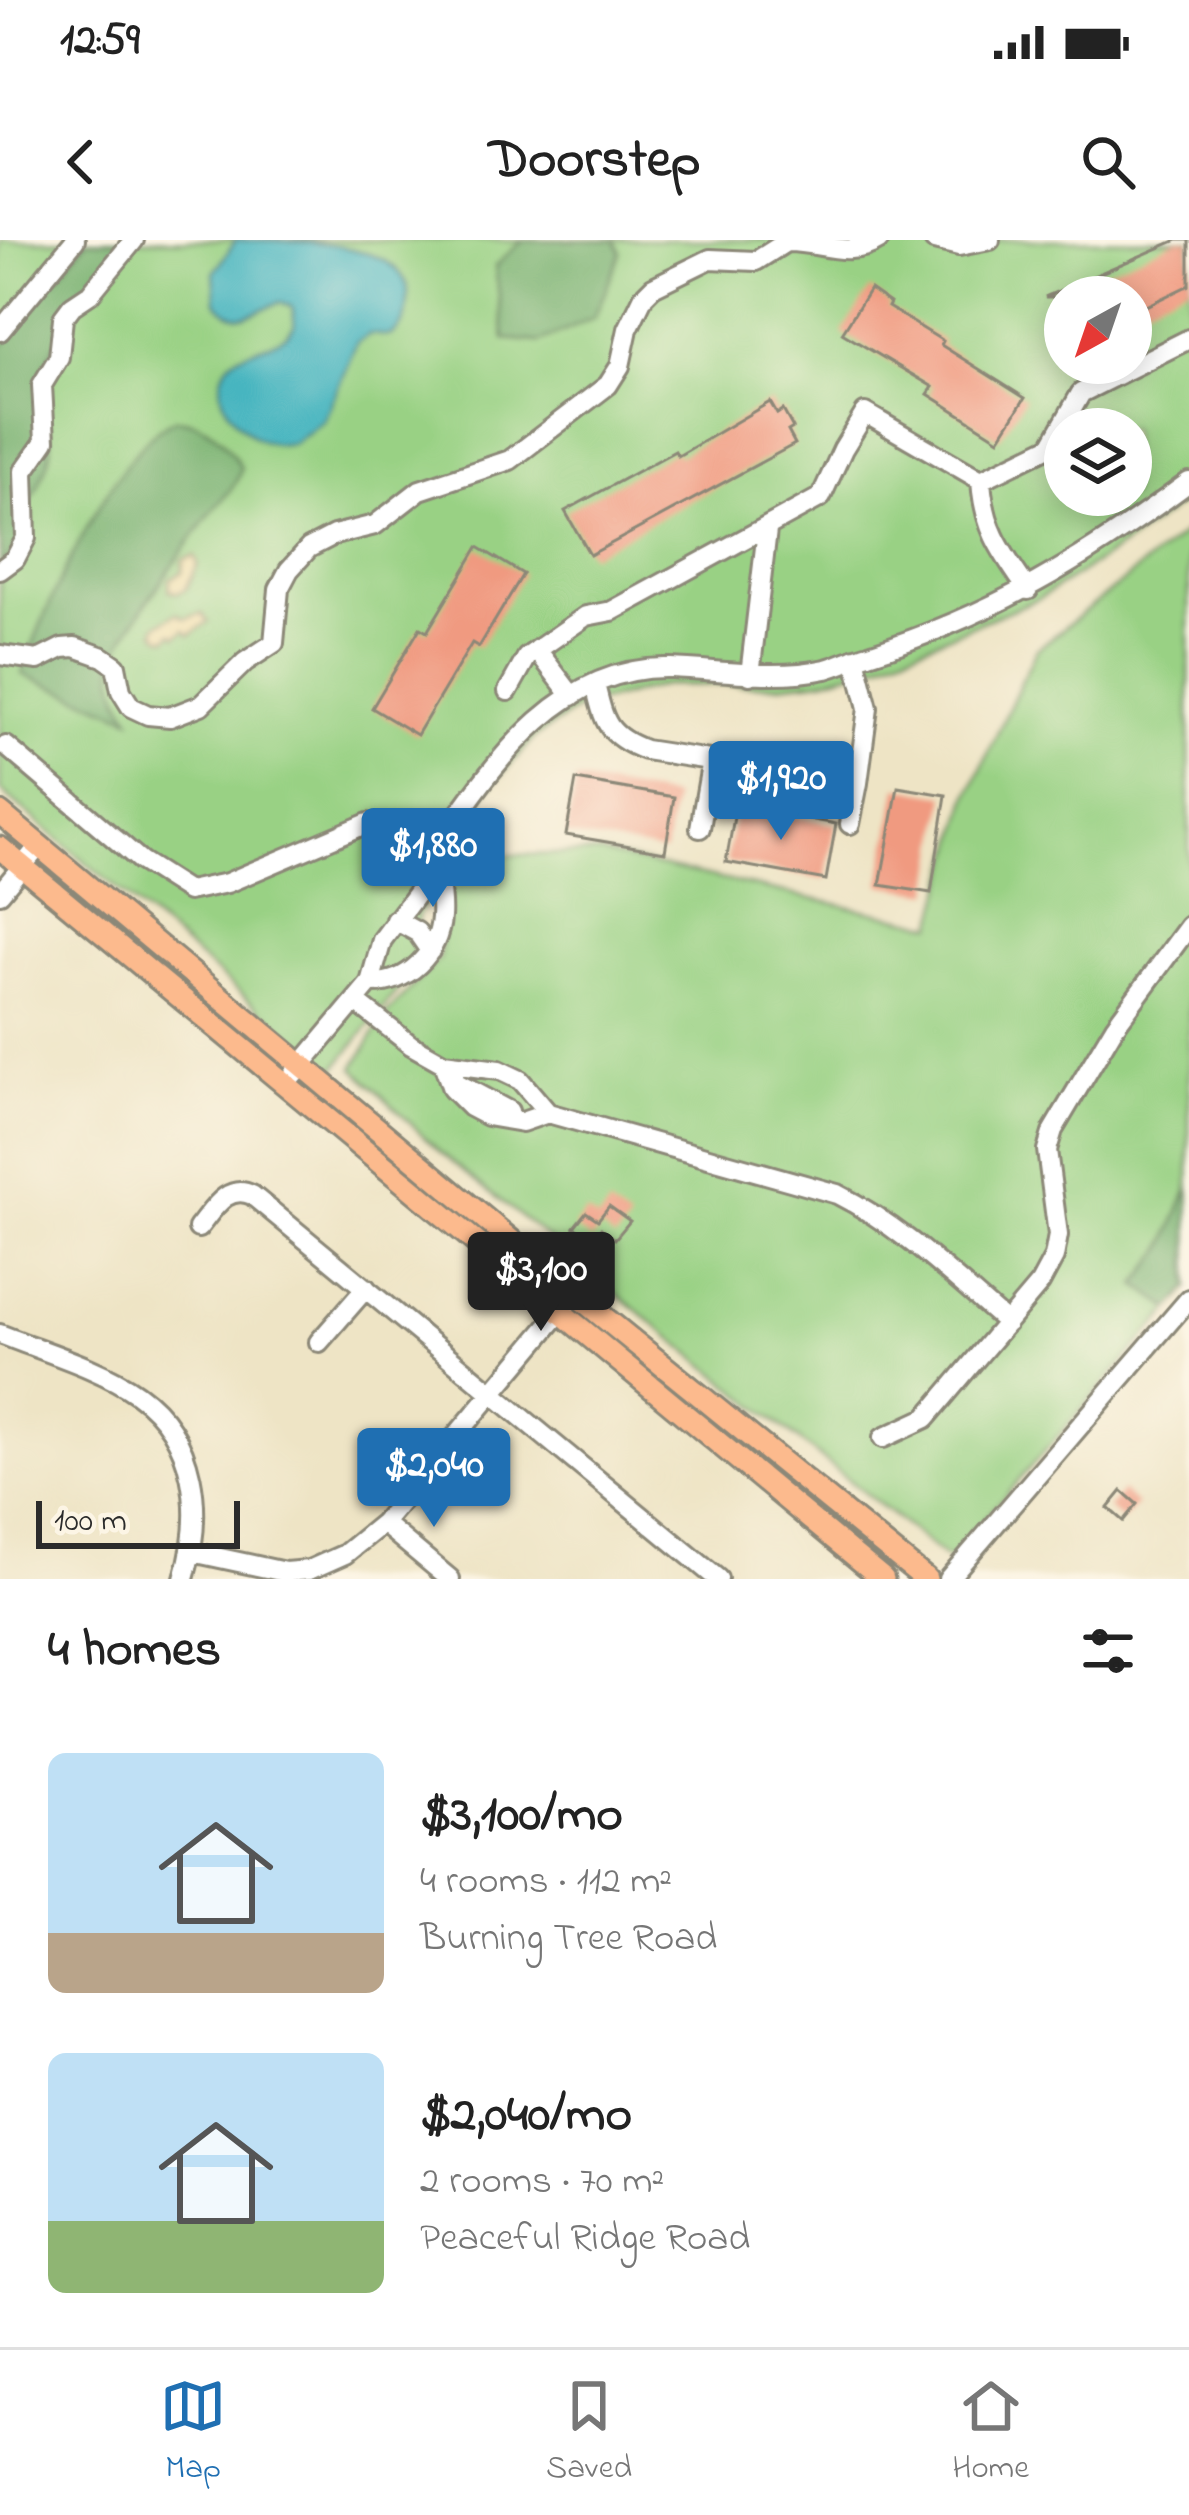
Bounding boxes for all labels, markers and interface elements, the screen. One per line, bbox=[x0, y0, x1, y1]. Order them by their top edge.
text: 12:59 bbox=[60, 9, 140, 75]
text: Doorstep bbox=[489, 123, 700, 201]
icon: back bbox=[48, 129, 114, 195]
icon: search bbox=[1075, 129, 1141, 195]
north arrow bbox=[1044, 276, 1152, 384]
map controls bbox=[1044, 276, 1152, 516]
button: layers bbox=[1044, 408, 1152, 516]
pin: $1,920 bbox=[683, 741, 879, 843]
text: $1,920 bbox=[736, 751, 826, 808]
pin: $1,880 bbox=[335, 808, 531, 910]
text: $1,880 bbox=[389, 818, 477, 875]
pin: $3,100 bbox=[443, 1232, 639, 1334]
text: $3,100 bbox=[495, 1242, 587, 1299]
pin: $2,040 bbox=[336, 1428, 532, 1530]
text: $2,040 bbox=[384, 1438, 484, 1495]
scale bar bbox=[36, 1495, 240, 1548]
text: 100 m bbox=[54, 1498, 127, 1546]
text: 4 homes bbox=[48, 1614, 221, 1689]
icon: filters bbox=[1075, 1618, 1141, 1684]
text: $3,100/mo bbox=[420, 1779, 623, 1854]
icon: home bbox=[144, 1801, 288, 1945]
text: 4 rooms · 112 m² bbox=[420, 1854, 672, 1911]
text: Burning Tree Road bbox=[420, 1911, 717, 1968]
text: $2,040/mo bbox=[420, 2079, 632, 2154]
icon: home bbox=[144, 2101, 288, 2245]
text: 2 rooms · 70 m² bbox=[420, 2154, 664, 2211]
text: Peaceful Ridge Road bbox=[420, 2211, 750, 2268]
tab: Map bbox=[160, 2373, 226, 2493]
tab: Saved bbox=[546, 2373, 632, 2493]
tab: Home bbox=[952, 2373, 1029, 2493]

